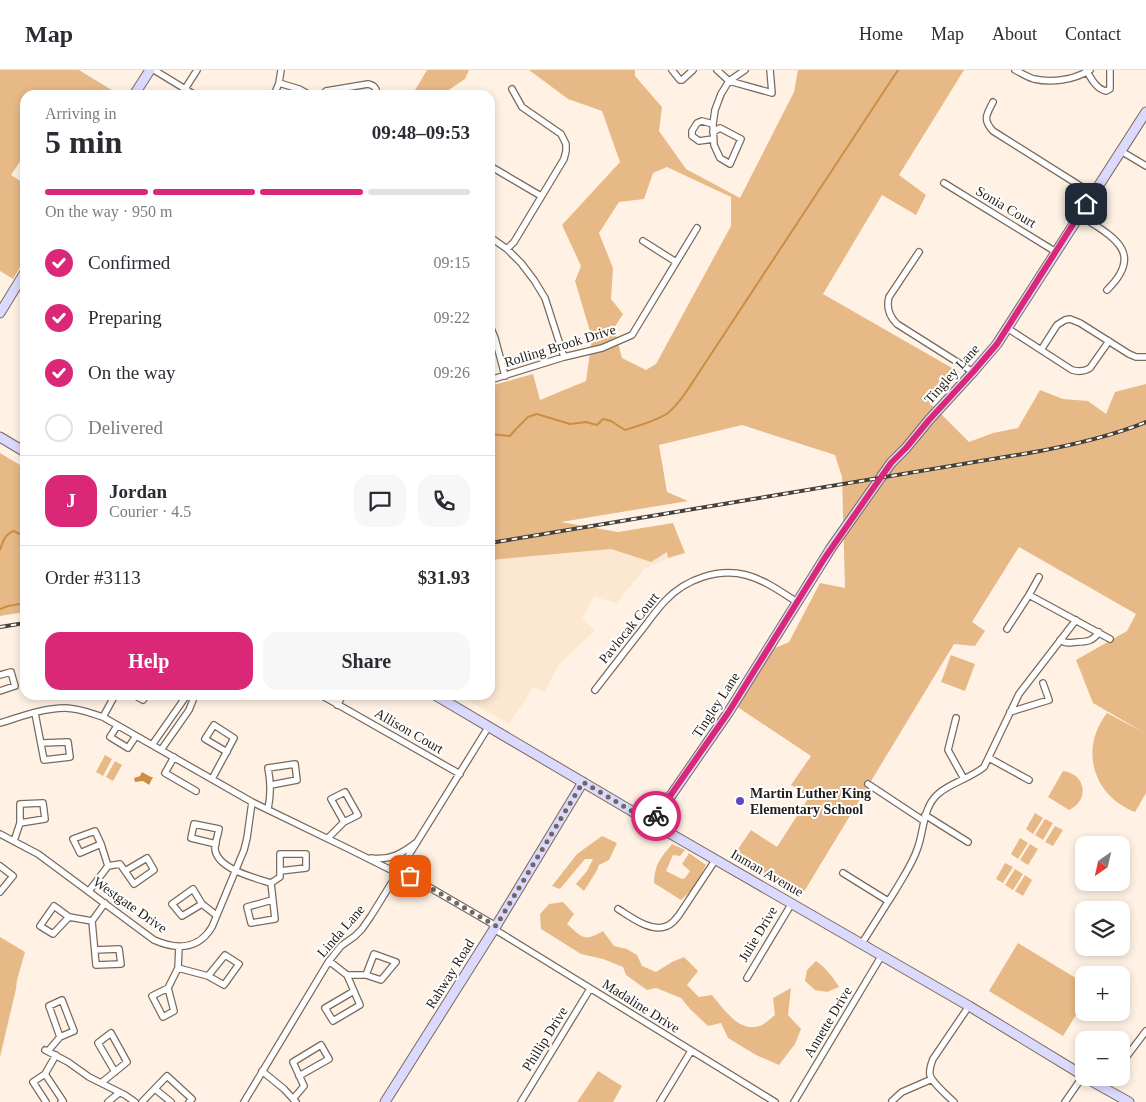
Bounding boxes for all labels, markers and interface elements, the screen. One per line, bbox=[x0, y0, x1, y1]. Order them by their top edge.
text: Map bbox=[25, 21, 73, 47]
text: Home bbox=[859, 24, 903, 44]
text: Map bbox=[931, 24, 964, 44]
text: About bbox=[992, 24, 1037, 44]
text: Contact bbox=[1065, 24, 1121, 44]
text: Arriving in bbox=[45, 105, 117, 122]
text: 09:48–09:53 bbox=[372, 122, 470, 143]
text: 5 min bbox=[45, 124, 122, 160]
street label: Sonia Court bbox=[973, 183, 1039, 231]
pin bbox=[1065, 183, 1107, 225]
icon: home bbox=[1072, 190, 1100, 218]
text: On the way · 950 m bbox=[45, 203, 173, 220]
icon: check bbox=[45, 249, 73, 277]
text: Confirmed bbox=[88, 252, 170, 273]
text: 09:15 bbox=[434, 254, 470, 271]
icon: check bbox=[45, 304, 73, 332]
text: Preparing bbox=[88, 307, 162, 328]
text: 09:22 bbox=[434, 309, 470, 326]
street label: Rolling Brook Drive bbox=[502, 322, 618, 370]
street label: Tingley Lane bbox=[921, 341, 983, 407]
icon: check bbox=[45, 359, 73, 387]
text: On the way bbox=[88, 362, 176, 383]
text: 09:26 bbox=[434, 364, 470, 381]
text: Delivered bbox=[88, 417, 163, 438]
button: chat bbox=[354, 475, 406, 527]
button: phone bbox=[418, 475, 470, 527]
text: Jordan bbox=[109, 481, 167, 502]
text: J bbox=[66, 490, 76, 511]
text: Courier · 4.5 bbox=[109, 503, 191, 520]
text: Order #3113 bbox=[45, 567, 141, 588]
text: $31.93 bbox=[418, 567, 470, 588]
street label: Pavlocak Court bbox=[596, 590, 662, 666]
button: Help bbox=[45, 632, 253, 690]
button: Share bbox=[263, 632, 470, 690]
street label: Tingley Lane bbox=[689, 670, 743, 740]
street label: Allison Court bbox=[372, 705, 446, 757]
place label: Martin Luther King Elementary School bbox=[750, 786, 871, 817]
courier bbox=[631, 791, 681, 841]
marker: Martin Luther King Elementary School bbox=[734, 795, 746, 807]
icon: bike bbox=[642, 802, 670, 830]
north arrow bbox=[1075, 836, 1130, 891]
map controls bbox=[1075, 836, 1130, 1086]
street label: Inman Avenue bbox=[728, 846, 806, 900]
pin bbox=[389, 855, 431, 897]
icon: bag bbox=[396, 862, 424, 890]
street label: Westgate Drive bbox=[90, 874, 170, 936]
button: layers bbox=[1075, 901, 1130, 956]
street label: Linda Lane bbox=[314, 902, 368, 960]
street label: Julie Drive bbox=[736, 904, 780, 964]
street label: Rahway Road bbox=[423, 937, 477, 1011]
button: + bbox=[1075, 966, 1130, 1021]
street label: Madaline Drive bbox=[600, 976, 682, 1036]
street label: Annette Drive bbox=[801, 984, 855, 1060]
street label: Phillip Drive bbox=[519, 1004, 571, 1074]
button: − bbox=[1075, 1031, 1130, 1086]

